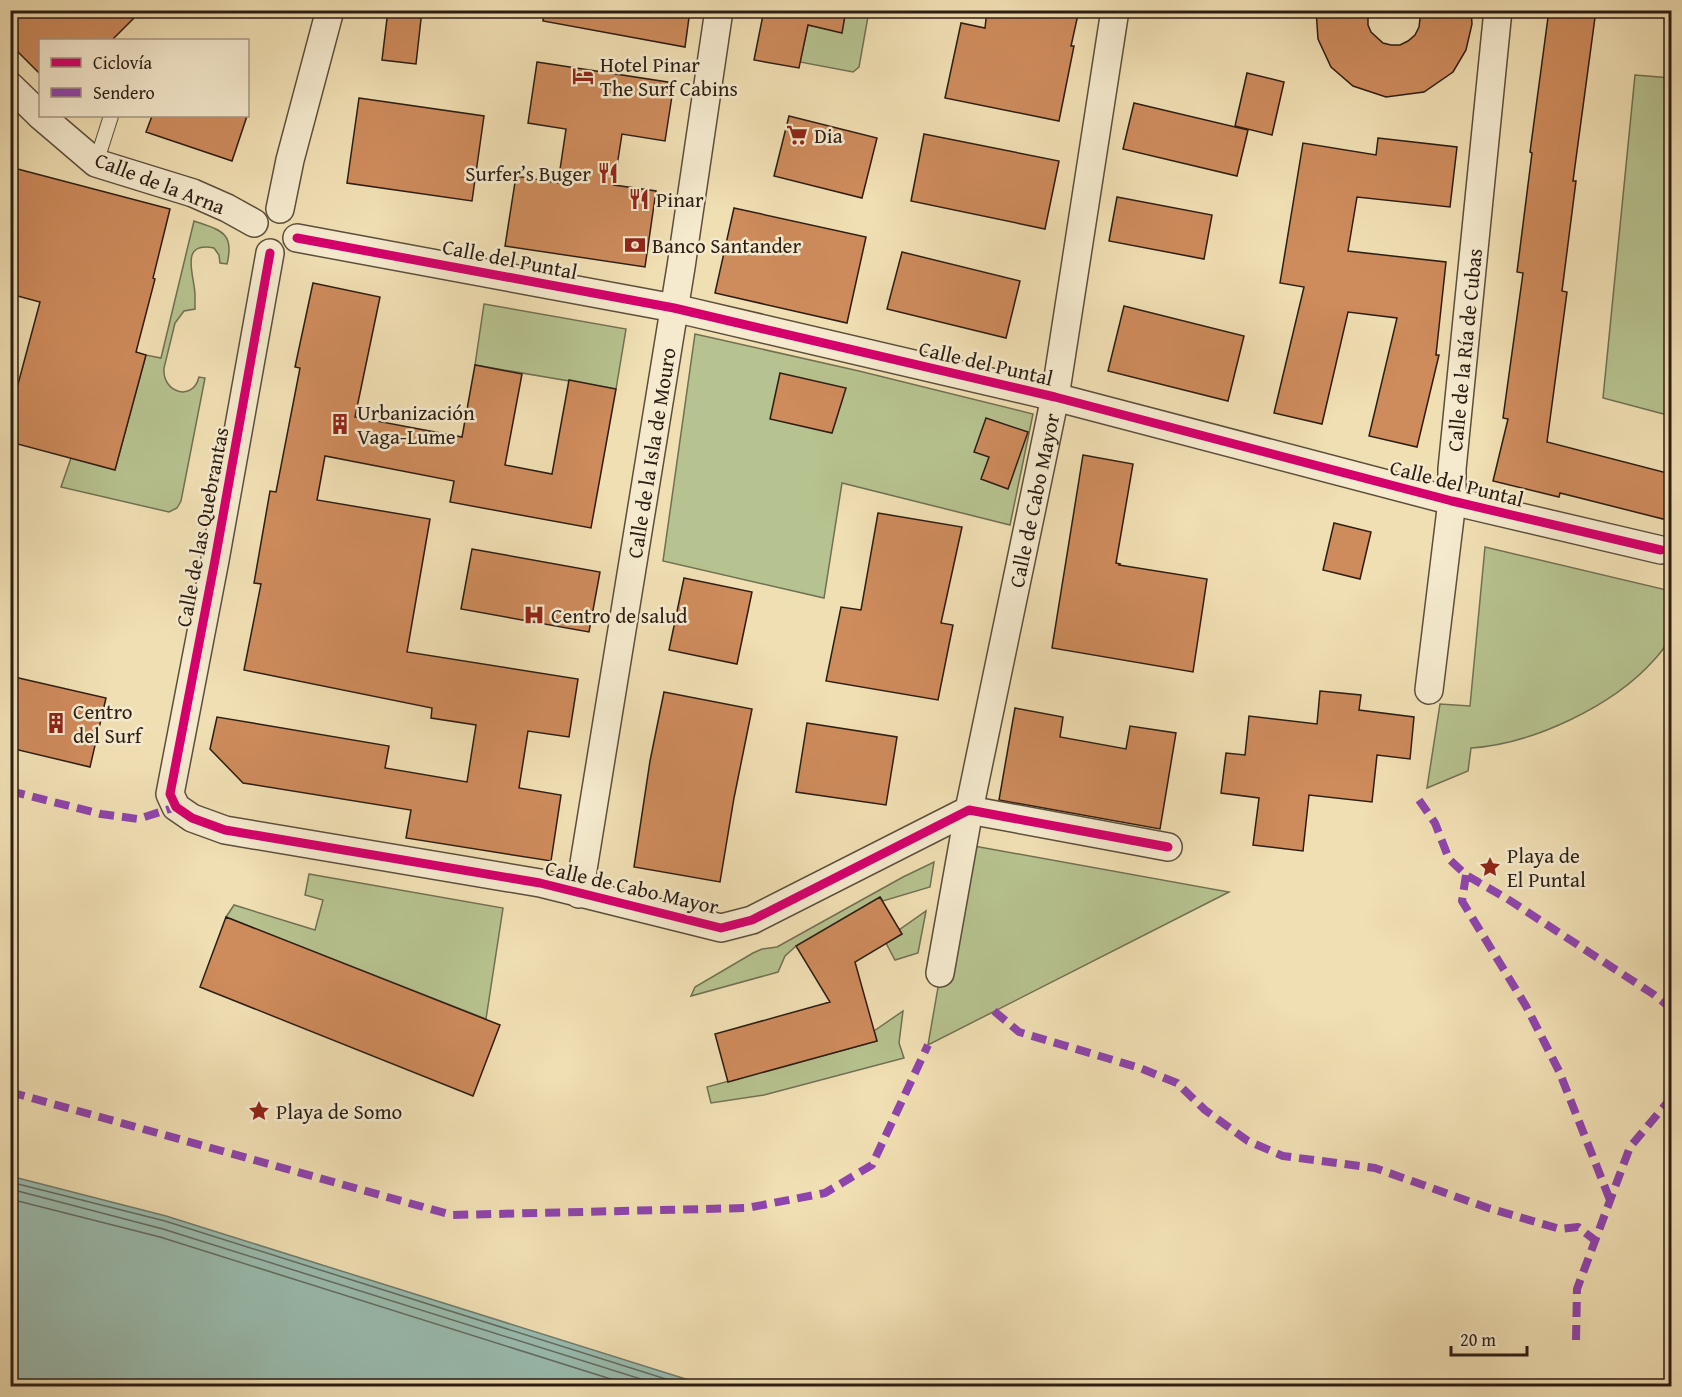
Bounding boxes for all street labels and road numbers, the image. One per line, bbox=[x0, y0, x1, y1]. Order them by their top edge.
street label: Calle de la Arna bbox=[91, 144, 229, 222]
street label: Calle del Puntal bbox=[440, 231, 580, 287]
street label: Calle de la Ría de Cubas bbox=[1438, 247, 1490, 453]
street label: Calle del Puntal bbox=[916, 333, 1056, 394]
street label: Calle de la Isla de Mouro bbox=[618, 345, 683, 560]
street label: Calle de Cabo Mayor bbox=[1000, 410, 1067, 590]
street label: Calle de las Quebrantas bbox=[167, 425, 237, 629]
street label: Calle del Puntal bbox=[1387, 451, 1527, 515]
street label: Calle de Cabo Mayor bbox=[542, 852, 722, 922]

